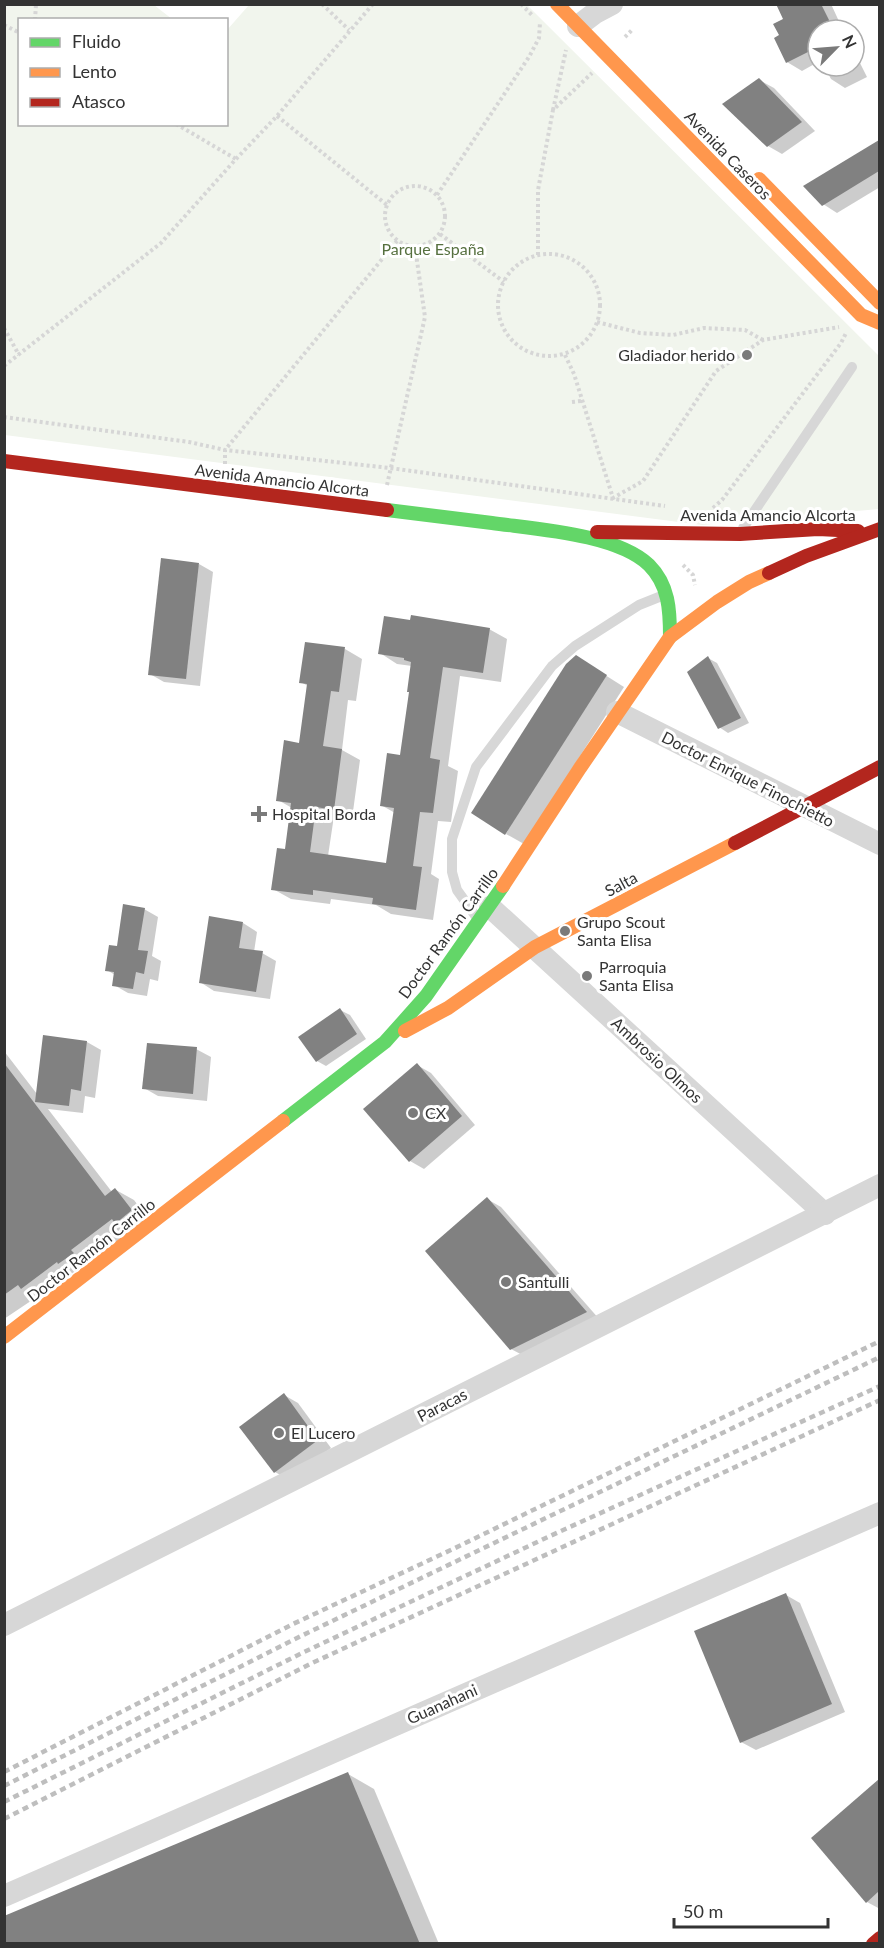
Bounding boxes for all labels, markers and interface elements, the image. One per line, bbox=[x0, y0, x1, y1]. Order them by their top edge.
legend bbox=[18, 18, 228, 126]
north arrow bbox=[806, 18, 866, 78]
text: Fluido bbox=[72, 30, 121, 52]
text: N bbox=[839, 32, 861, 51]
text: Lento bbox=[72, 60, 117, 82]
text: Atasco bbox=[72, 90, 125, 112]
street label: Avenida Caseros bbox=[681, 106, 776, 203]
park label: Parque España bbox=[381, 239, 485, 258]
place label: Gladiador herido bbox=[618, 345, 735, 364]
marker: Gladiador herido bbox=[740, 348, 754, 362]
street label: Avenida Amancio Alcorta bbox=[194, 459, 370, 500]
street label: Avenida Amancio Alcorta bbox=[680, 505, 856, 524]
street label: Doctor Enrique Finochietto bbox=[659, 727, 838, 830]
place label: Hospital Borda bbox=[272, 804, 376, 823]
marker: Hospital Borda bbox=[250, 805, 268, 823]
street label: Doctor Ramón Carrillo bbox=[394, 864, 501, 1002]
street label: Salta bbox=[601, 867, 640, 900]
place label: Grupo Scout Santa Elisa bbox=[577, 912, 666, 949]
marker: Grupo Scout Santa Elisa bbox=[558, 924, 572, 938]
place label: Parroquia Santa Elisa bbox=[599, 957, 674, 994]
marker: Parroquia Santa Elisa bbox=[580, 969, 594, 983]
street label: Ambrosio Olmos bbox=[608, 1013, 707, 1107]
place label: CX bbox=[425, 1103, 447, 1122]
marker: CX bbox=[406, 1106, 420, 1120]
street label: Doctor Ramón Carrillo bbox=[23, 1194, 158, 1305]
place label: Santulli bbox=[518, 1272, 569, 1291]
marker: Santulli bbox=[499, 1275, 513, 1289]
street label: Paracas bbox=[414, 1384, 470, 1425]
place label: El Lucero bbox=[291, 1423, 355, 1442]
marker: El Lucero bbox=[272, 1426, 286, 1440]
street label: Guanahani bbox=[404, 1680, 480, 1727]
scale bar bbox=[674, 1891, 828, 1929]
text: 50 m bbox=[683, 1900, 723, 1922]

